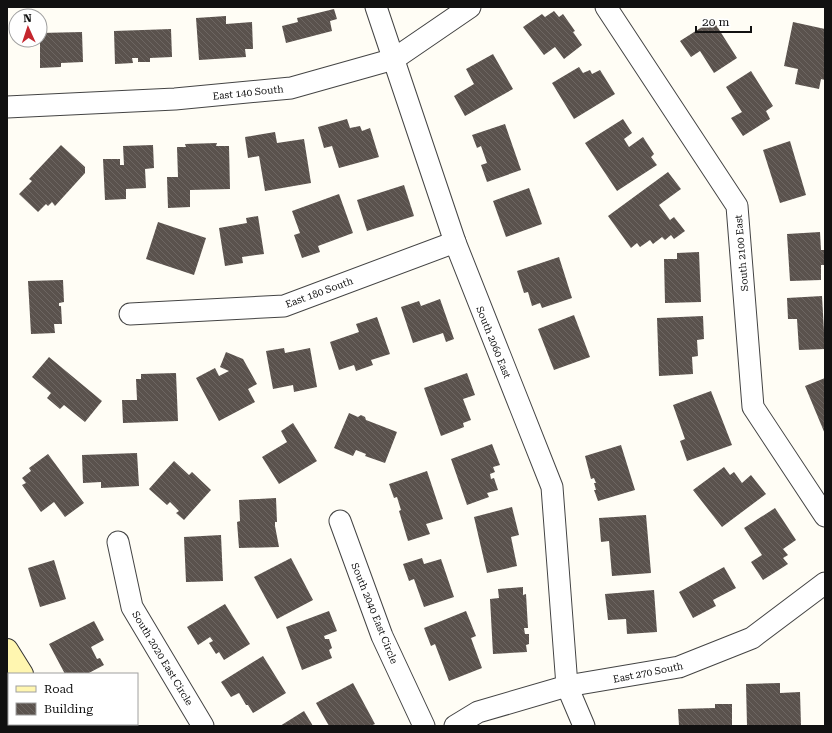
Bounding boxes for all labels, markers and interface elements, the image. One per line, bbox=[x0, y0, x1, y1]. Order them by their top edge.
north arrow bbox=[8, 8, 48, 48]
scale bar bbox=[696, 8, 751, 34]
text: N bbox=[23, 12, 33, 25]
text: 20 m bbox=[702, 15, 729, 29]
street label: East 140 South bbox=[212, 83, 285, 102]
street label: South 2100 East bbox=[733, 214, 750, 292]
street label: East 180 South bbox=[284, 275, 355, 310]
street label: South 2060 East bbox=[474, 305, 513, 380]
street label: South 2040 East Circle bbox=[349, 561, 400, 666]
street label: South 2020 East Circle bbox=[130, 609, 195, 708]
street label: East 270 South bbox=[612, 660, 685, 685]
legend bbox=[8, 673, 138, 725]
text: Road bbox=[44, 682, 74, 696]
text: Building bbox=[44, 702, 93, 716]

